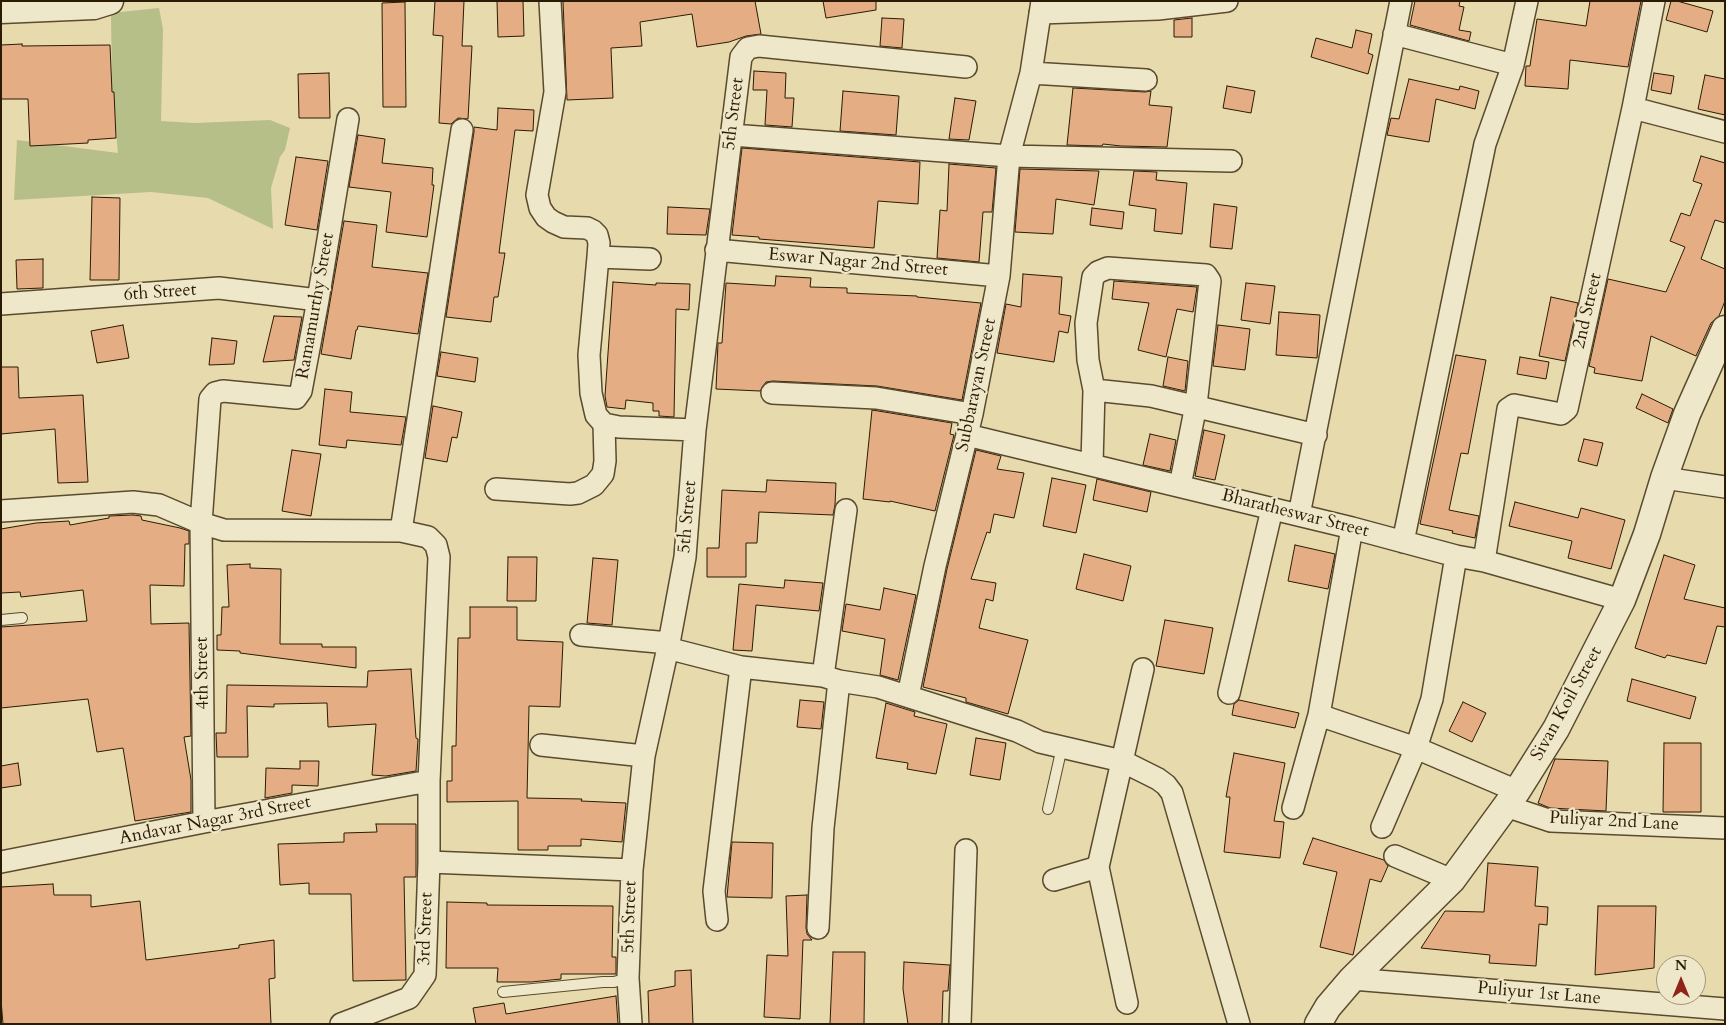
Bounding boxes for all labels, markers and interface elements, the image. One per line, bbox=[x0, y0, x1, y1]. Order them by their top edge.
street label: 5th Street bbox=[719, 76, 749, 152]
street label: Ramamurthy Street bbox=[293, 231, 339, 381]
street label: Eswar Nagar 2nd Street bbox=[767, 244, 949, 282]
street label: 2nd Street bbox=[1569, 271, 1607, 351]
street label: 6th Street bbox=[123, 280, 197, 306]
street label: Subbarayan Street bbox=[952, 316, 1002, 454]
street label: 5th Street bbox=[674, 480, 702, 554]
street label: Bharatheswar Street bbox=[1219, 485, 1371, 543]
street label: 4th Street bbox=[192, 636, 214, 710]
street label: Sivan Koil Street bbox=[1527, 643, 1607, 765]
street label: Andavar Nagar 3rd Street bbox=[117, 792, 313, 850]
street label: Puliyar 2nd Lane bbox=[1549, 808, 1679, 836]
street label: 5th Street bbox=[618, 880, 642, 954]
street label: 3rd Street bbox=[414, 892, 438, 966]
north arrow bbox=[1656, 955, 1706, 1005]
text: N bbox=[1675, 956, 1687, 975]
street label: Puliyur 1st Lane bbox=[1476, 978, 1602, 1010]

